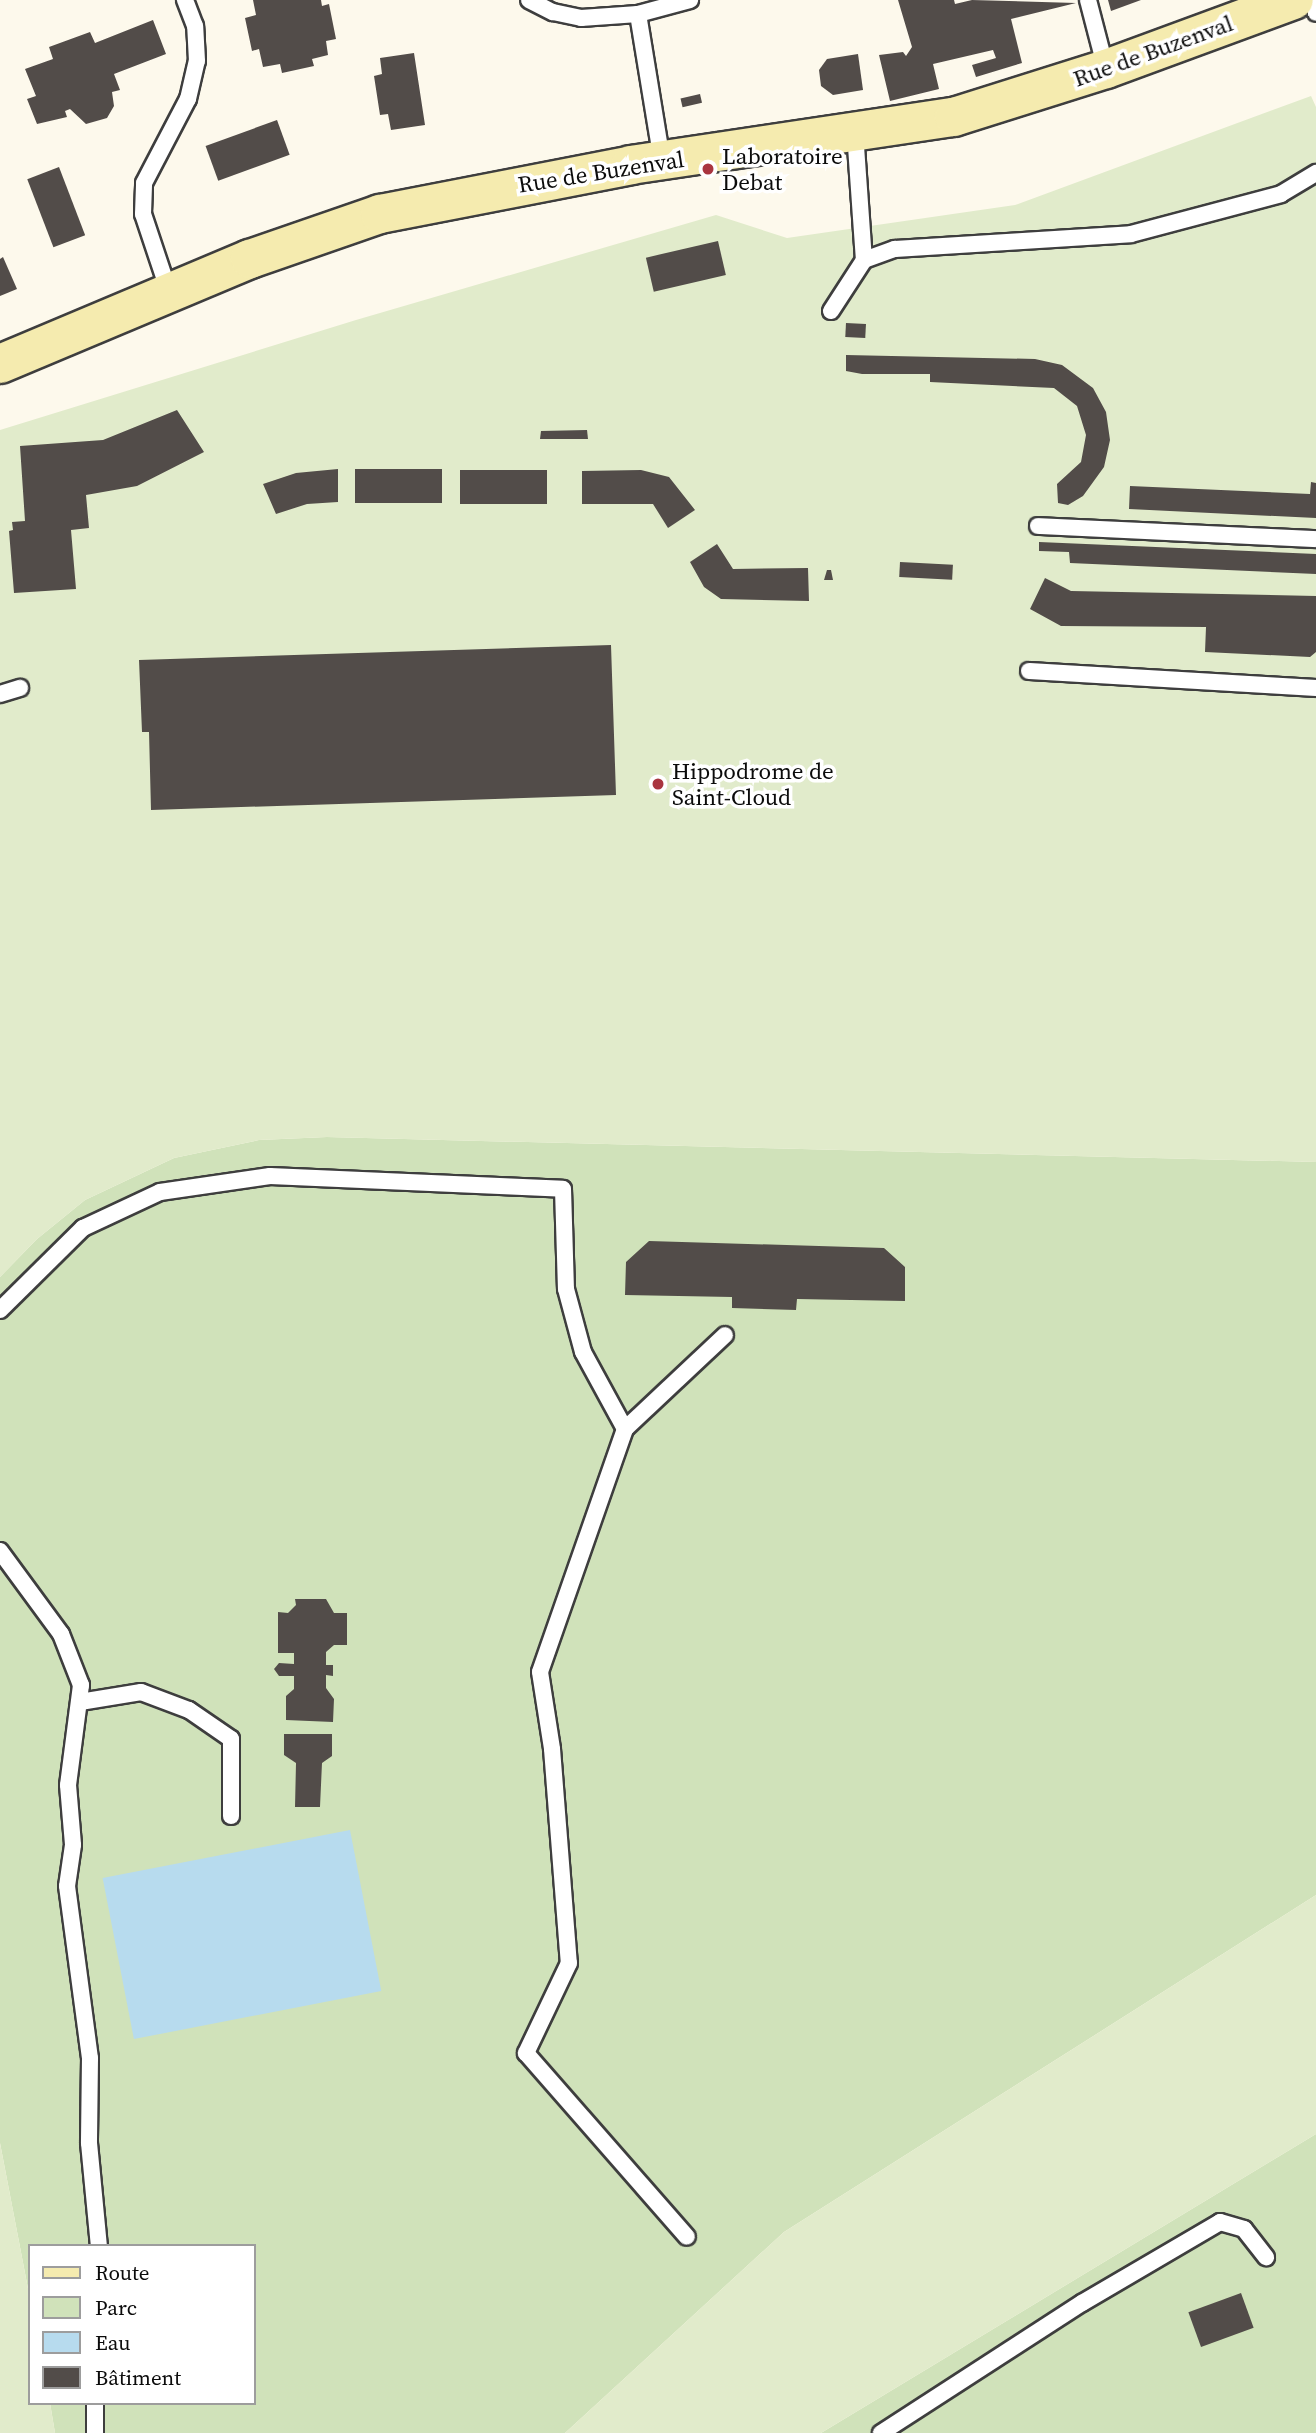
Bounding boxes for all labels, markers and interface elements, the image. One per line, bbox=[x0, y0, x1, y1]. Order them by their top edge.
street label: Rue de Buzenval bbox=[1069, 9, 1237, 93]
place label: Laboratoire Debat bbox=[722, 142, 843, 196]
street label: Rue de Buzenval bbox=[516, 145, 686, 199]
marker: Laboratoire Debat bbox=[700, 161, 716, 177]
place label: Hippodrome de Saint-Cloud bbox=[672, 757, 834, 811]
marker: Hippodrome de Saint-Cloud bbox=[650, 776, 666, 792]
legend bbox=[28, 2244, 256, 2405]
text: Route bbox=[95, 2258, 150, 2287]
text: Parc bbox=[95, 2293, 137, 2322]
text: Eau bbox=[95, 2328, 131, 2357]
text: Bâtiment bbox=[95, 2363, 181, 2392]

